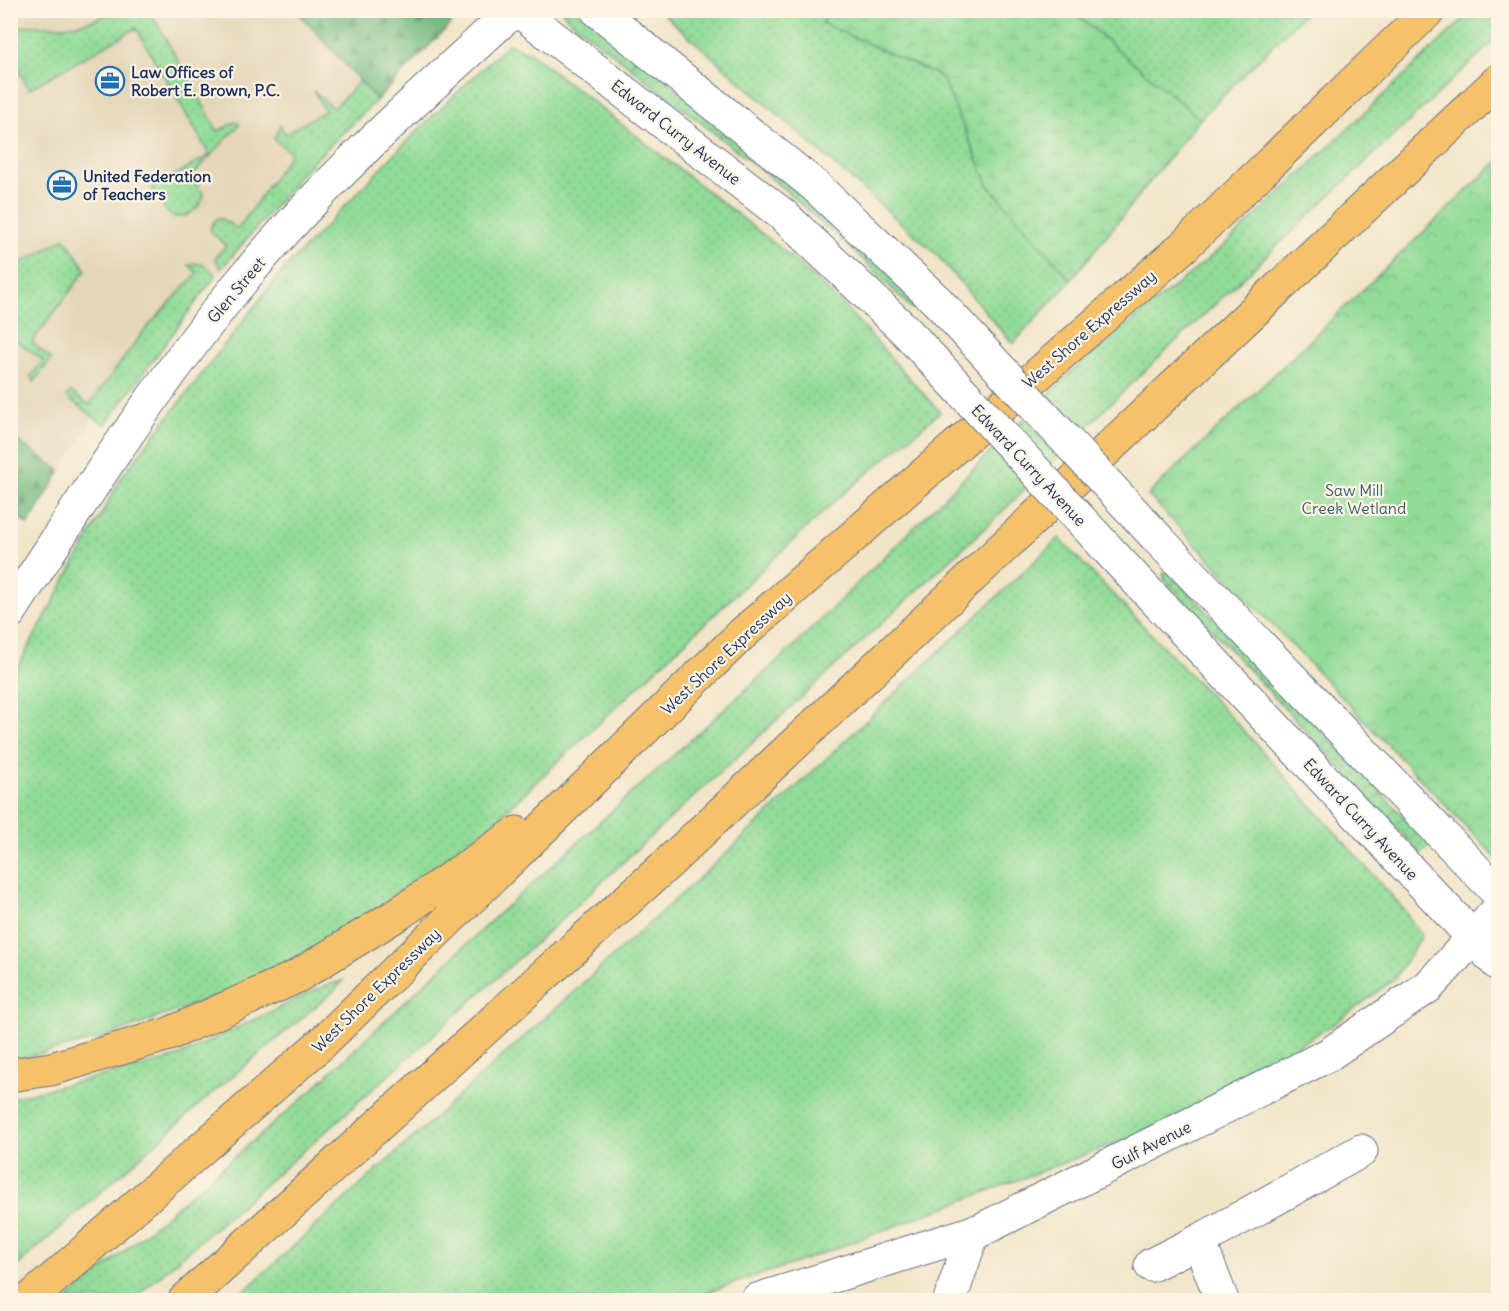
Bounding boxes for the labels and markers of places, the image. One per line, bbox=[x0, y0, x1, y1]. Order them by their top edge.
place label: Law Offices of Robert E. Brown, P.C. bbox=[131, 62, 280, 100]
office icon: Law Offices of Robert E. Brown, P.C. bbox=[94, 65, 126, 97]
place label: United Federation of Teachers bbox=[83, 166, 211, 204]
office icon: United Federation of Teachers bbox=[46, 169, 78, 201]

